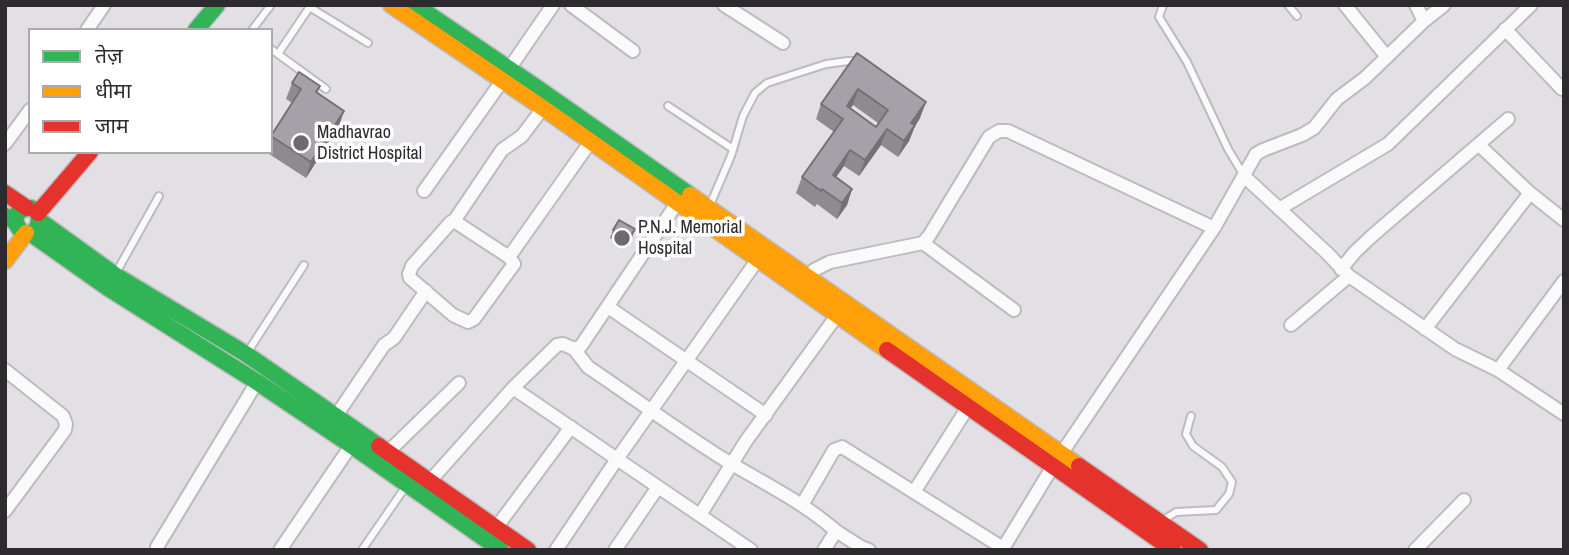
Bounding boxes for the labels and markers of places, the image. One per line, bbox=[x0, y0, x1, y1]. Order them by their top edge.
place label: Madhavrao District Hospital bbox=[317, 122, 422, 164]
marker: Madhavrao District Hospital bbox=[291, 133, 311, 153]
place label: P.N.J. Memorial Hospital bbox=[638, 217, 742, 260]
marker: P.N.J. Memorial Hospital bbox=[612, 228, 632, 248]

